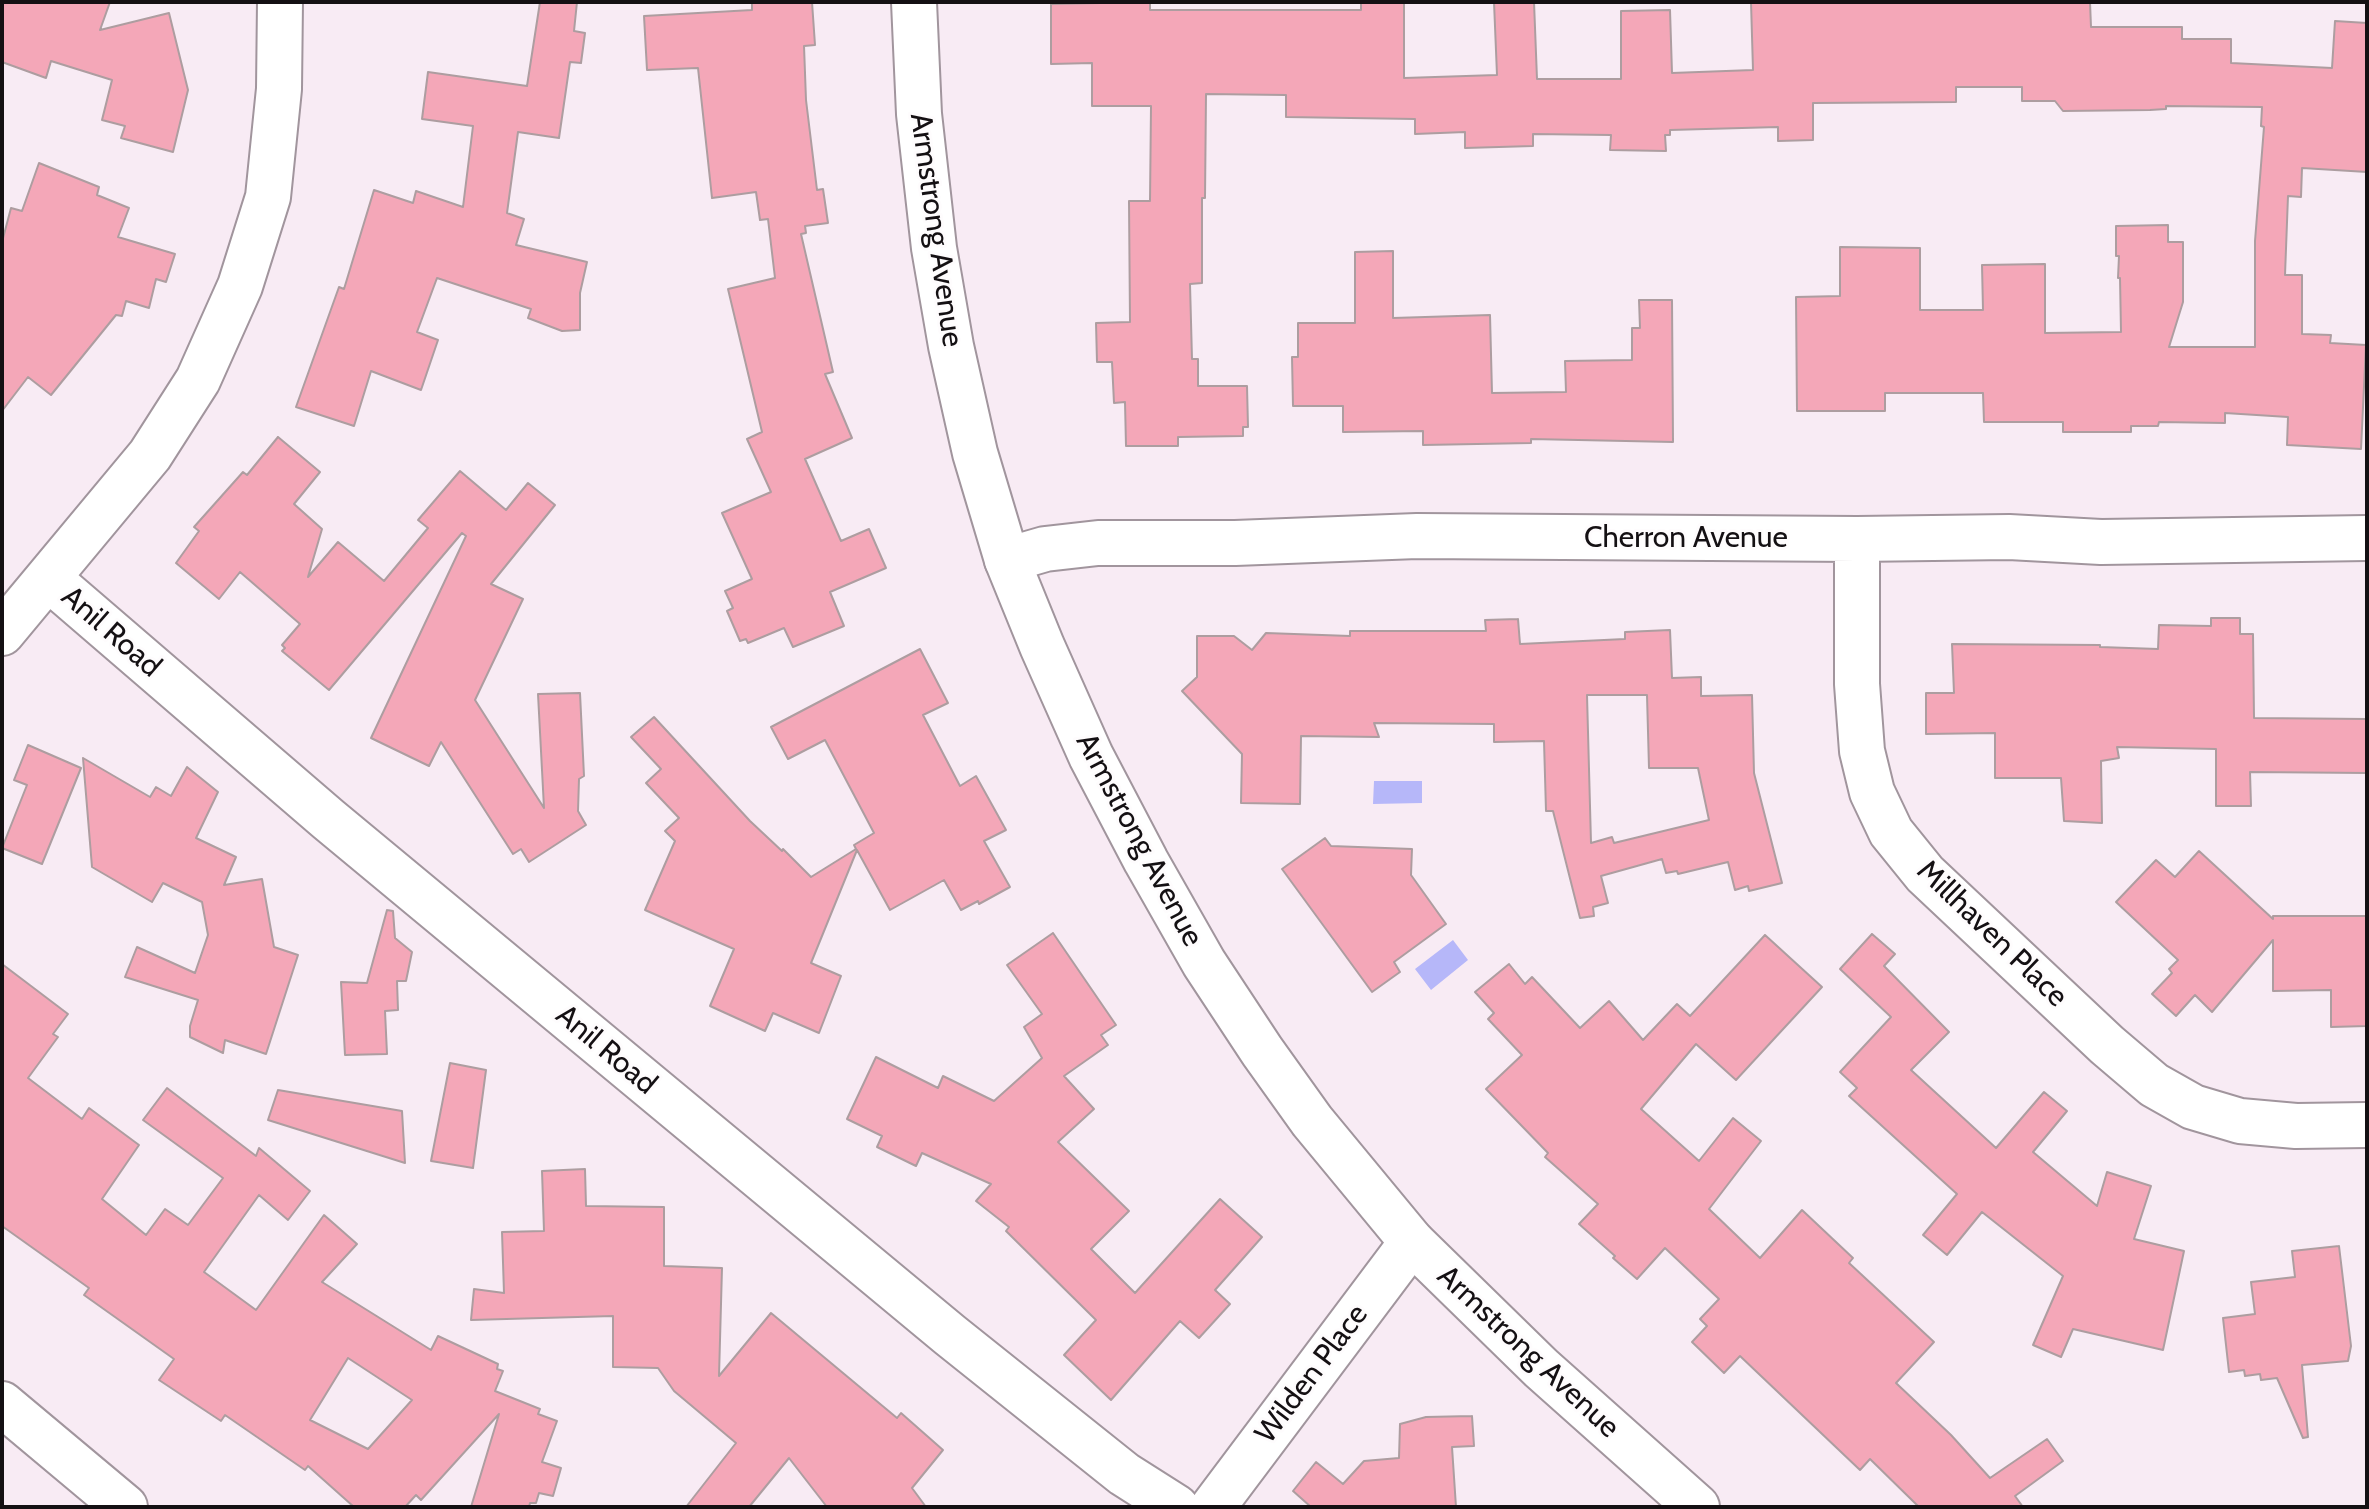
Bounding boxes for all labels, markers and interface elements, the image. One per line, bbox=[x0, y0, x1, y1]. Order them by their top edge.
street label: Armstrong Avenue bbox=[902, 111, 970, 349]
street label: Cherron Avenue bbox=[1584, 520, 1788, 556]
street label: Anil Road bbox=[54, 579, 168, 685]
street label: Armstrong Avenue bbox=[1068, 727, 1210, 953]
street label: Millhaven Place bbox=[1909, 853, 2075, 1015]
street label: Anil Road bbox=[548, 997, 664, 1103]
street label: Armstrong Avenue bbox=[1429, 1258, 1627, 1446]
street label: Wilden Place bbox=[1248, 1298, 1376, 1450]

